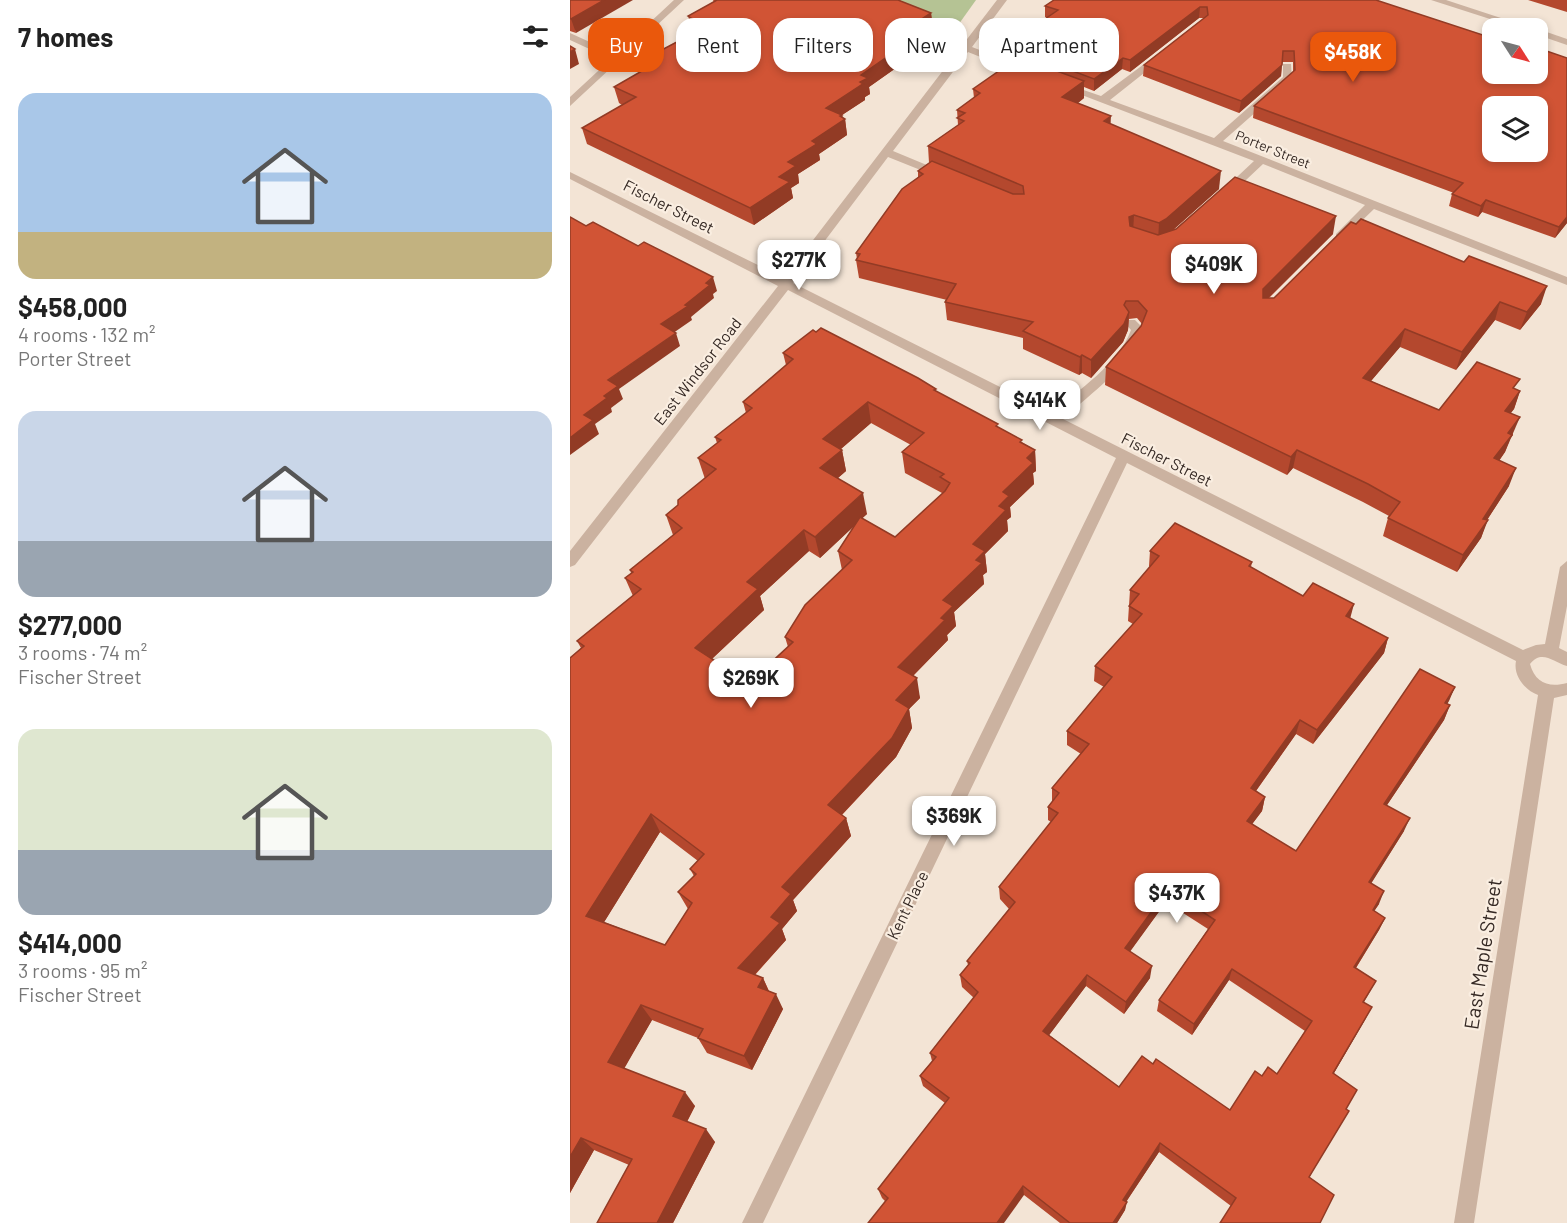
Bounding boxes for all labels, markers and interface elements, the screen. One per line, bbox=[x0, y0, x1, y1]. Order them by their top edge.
chip: Buy bbox=[588, 18, 664, 72]
chip: Rent bbox=[676, 18, 761, 72]
chip: Filters bbox=[773, 18, 873, 72]
chip: New bbox=[885, 18, 967, 72]
chip: Apartment bbox=[979, 18, 1119, 72]
north arrow bbox=[1482, 18, 1548, 84]
map controls bbox=[1482, 18, 1548, 162]
icon: filters bbox=[519, 20, 552, 53]
text: 7 homes bbox=[18, 21, 113, 52]
pin: $458K bbox=[1311, 32, 1395, 83]
text: $458K bbox=[1324, 39, 1382, 63]
button: layers bbox=[1482, 96, 1548, 162]
street label: Porter Street bbox=[1233, 126, 1313, 172]
icon: home bbox=[231, 132, 339, 240]
street label: Fischer Street bbox=[621, 175, 717, 237]
pin: $277K bbox=[757, 240, 841, 291]
pin: $409K bbox=[1172, 244, 1256, 295]
text: $277K bbox=[772, 247, 827, 271]
text: $409K bbox=[1185, 251, 1243, 275]
text: $458,000 bbox=[18, 291, 127, 322]
street label: East Windsor Road bbox=[649, 314, 745, 428]
text: 4 rooms · 132 m² bbox=[18, 322, 155, 346]
text: Porter Street bbox=[18, 346, 131, 370]
pin: $414K bbox=[998, 380, 1082, 431]
text: $414K bbox=[1013, 387, 1067, 411]
street label: Fischer Street bbox=[1119, 428, 1215, 490]
icon: home bbox=[231, 450, 339, 558]
text: $277,000 bbox=[18, 609, 122, 640]
text: 3 rooms · 74 m² bbox=[18, 640, 147, 664]
pin: $269K bbox=[709, 658, 793, 709]
text: Fischer Street bbox=[18, 664, 142, 688]
text: $269K bbox=[723, 665, 779, 689]
icon: home bbox=[231, 768, 339, 876]
pin: $369K bbox=[912, 796, 996, 847]
text: $369K bbox=[926, 803, 982, 827]
street label: Kent Place bbox=[882, 868, 932, 942]
pin: $437K bbox=[1135, 873, 1219, 924]
street label: East Maple Street bbox=[1458, 877, 1506, 1031]
text: $437K bbox=[1149, 880, 1205, 904]
text: $414,000 bbox=[18, 927, 122, 958]
text: 3 rooms · 95 m² bbox=[18, 958, 147, 982]
text: Fischer Street bbox=[18, 982, 142, 1006]

